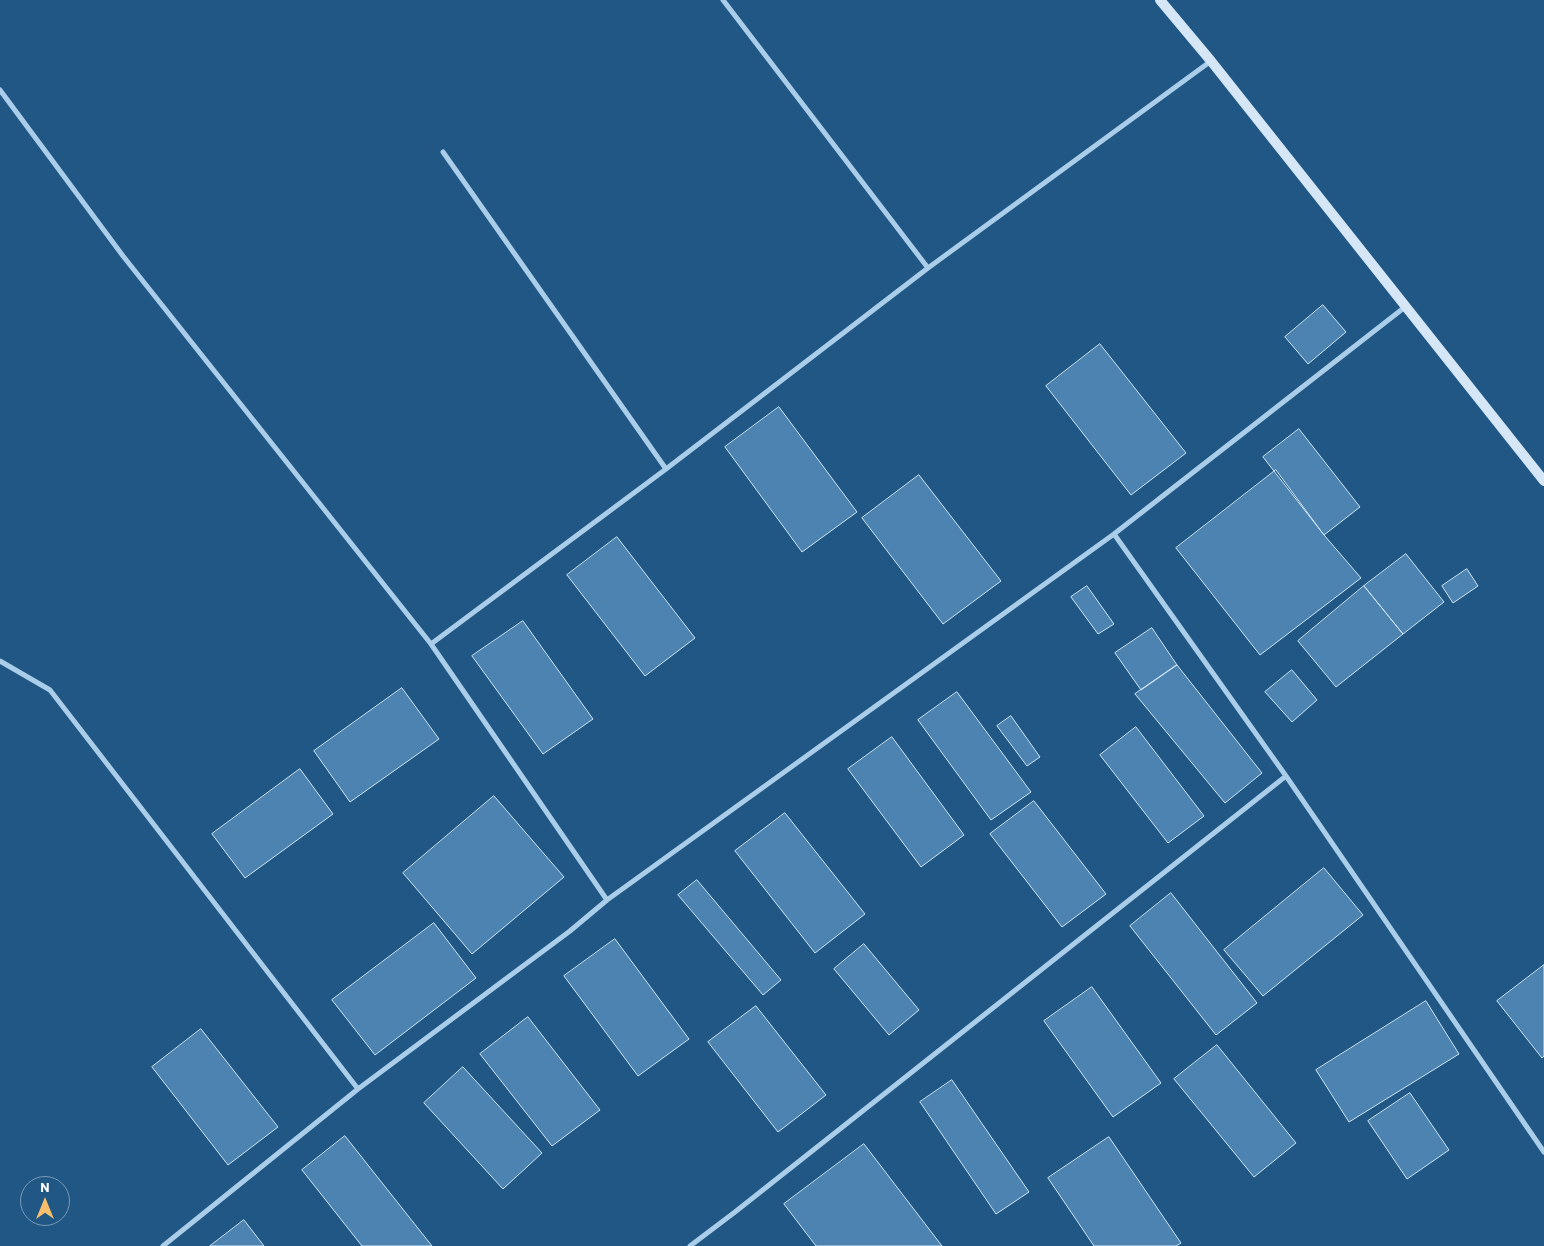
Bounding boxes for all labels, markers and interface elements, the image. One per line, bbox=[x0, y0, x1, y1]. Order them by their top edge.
north arrow bbox=[20, 1176, 70, 1226]
text: N bbox=[40, 1178, 50, 1195]

